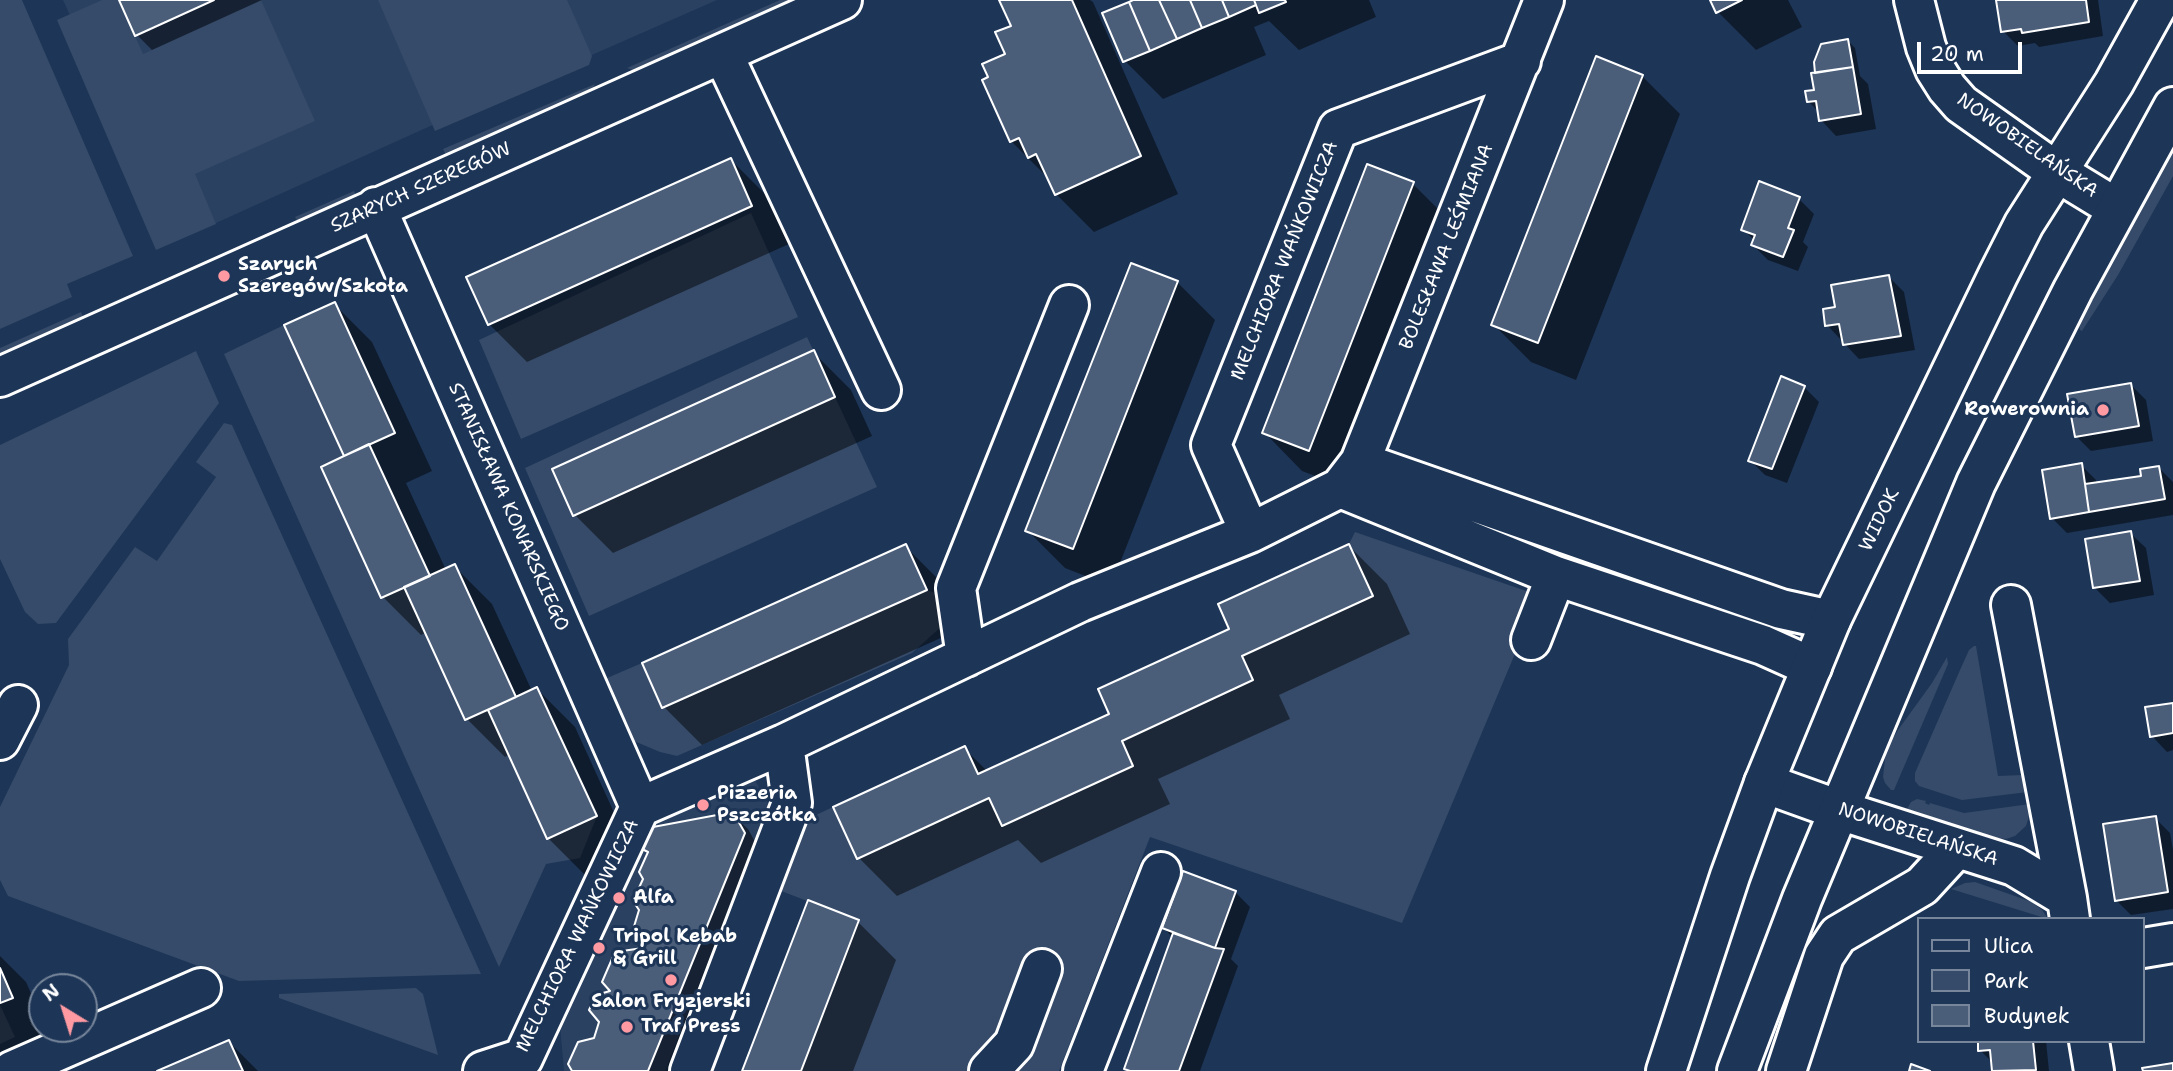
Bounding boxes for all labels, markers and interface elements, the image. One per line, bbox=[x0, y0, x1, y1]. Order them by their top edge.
scale bar bbox=[1921, 28, 2026, 72]
text: 20 m bbox=[1930, 40, 1984, 68]
street label: NOWOBIELAŃSKA bbox=[1952, 89, 2102, 203]
street label: SZARYCH SZEREGÓW bbox=[327, 138, 515, 238]
street label: MELCHIORA WAŃKOWICZA bbox=[1227, 138, 1343, 384]
street label: BOLESŁAWA LEŚMIANA bbox=[1395, 141, 1499, 353]
place label: Szarych Szeregów/Szkoła bbox=[238, 254, 408, 298]
marker: Szarych Szeregów/Szkoła bbox=[216, 268, 232, 284]
street label: STANISŁAWA KONARSKIEGO bbox=[443, 379, 573, 635]
place label: Rowerownia bbox=[1964, 399, 2089, 421]
marker: Rowerownia bbox=[2095, 402, 2111, 418]
street label: WIDOK bbox=[1855, 485, 1905, 555]
place label: Pizzeria Pszczółka bbox=[717, 783, 816, 827]
marker: Pizzeria Pszczółka bbox=[695, 797, 711, 813]
street label: NOWOBIELAŃSKA bbox=[1835, 798, 2001, 872]
street label: MELCHIORA WAŃKOWICZA bbox=[512, 816, 644, 1056]
place label: Alfa bbox=[633, 887, 674, 909]
marker: Alfa bbox=[611, 890, 627, 906]
legend bbox=[1918, 917, 2145, 1043]
place label: Tripol Kebab & Grill bbox=[613, 926, 737, 970]
text: Ulica bbox=[1984, 932, 2033, 960]
marker: Tripol Kebab & Grill bbox=[591, 940, 607, 956]
text: Park bbox=[1984, 967, 2029, 995]
marker: Salon Fryzjerski bbox=[663, 972, 679, 988]
north arrow bbox=[28, 973, 98, 1043]
text: N bbox=[37, 978, 65, 1007]
place label: Salon Fryzjerski bbox=[591, 991, 751, 1013]
text: Budynek bbox=[1984, 1002, 2070, 1030]
place label: Traf Press bbox=[641, 1016, 740, 1038]
marker: Traf Press bbox=[619, 1019, 635, 1035]

